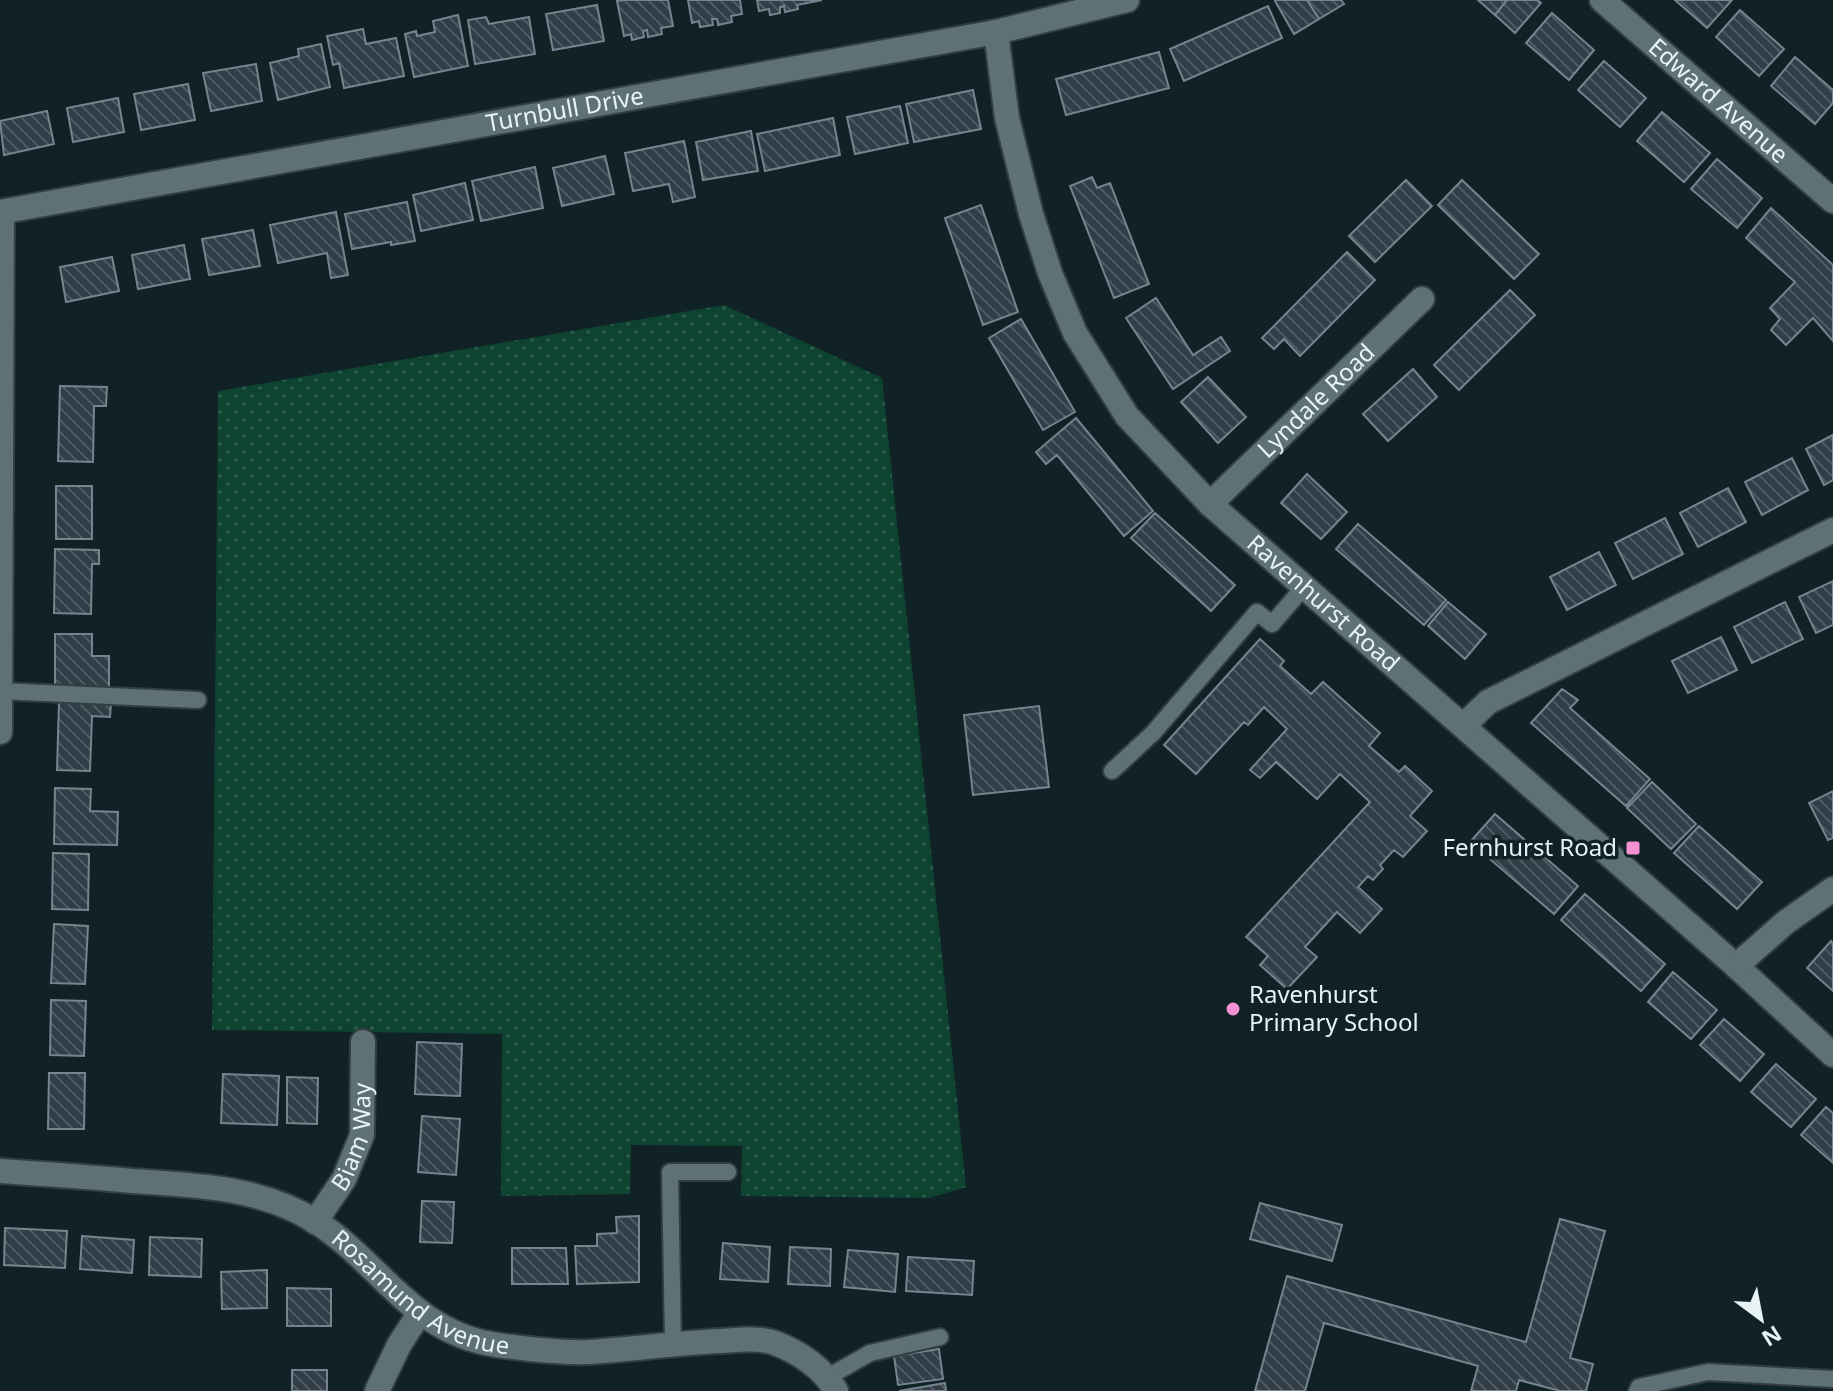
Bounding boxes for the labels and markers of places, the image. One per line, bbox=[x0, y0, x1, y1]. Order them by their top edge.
place label: Fernhurst Road bbox=[1443, 830, 1617, 863]
marker: Fernhurst Road bbox=[1624, 839, 1642, 857]
place label: Ravenhurst Primary School bbox=[1249, 977, 1419, 1038]
marker: Ravenhurst Primary School bbox=[1224, 1000, 1242, 1018]

